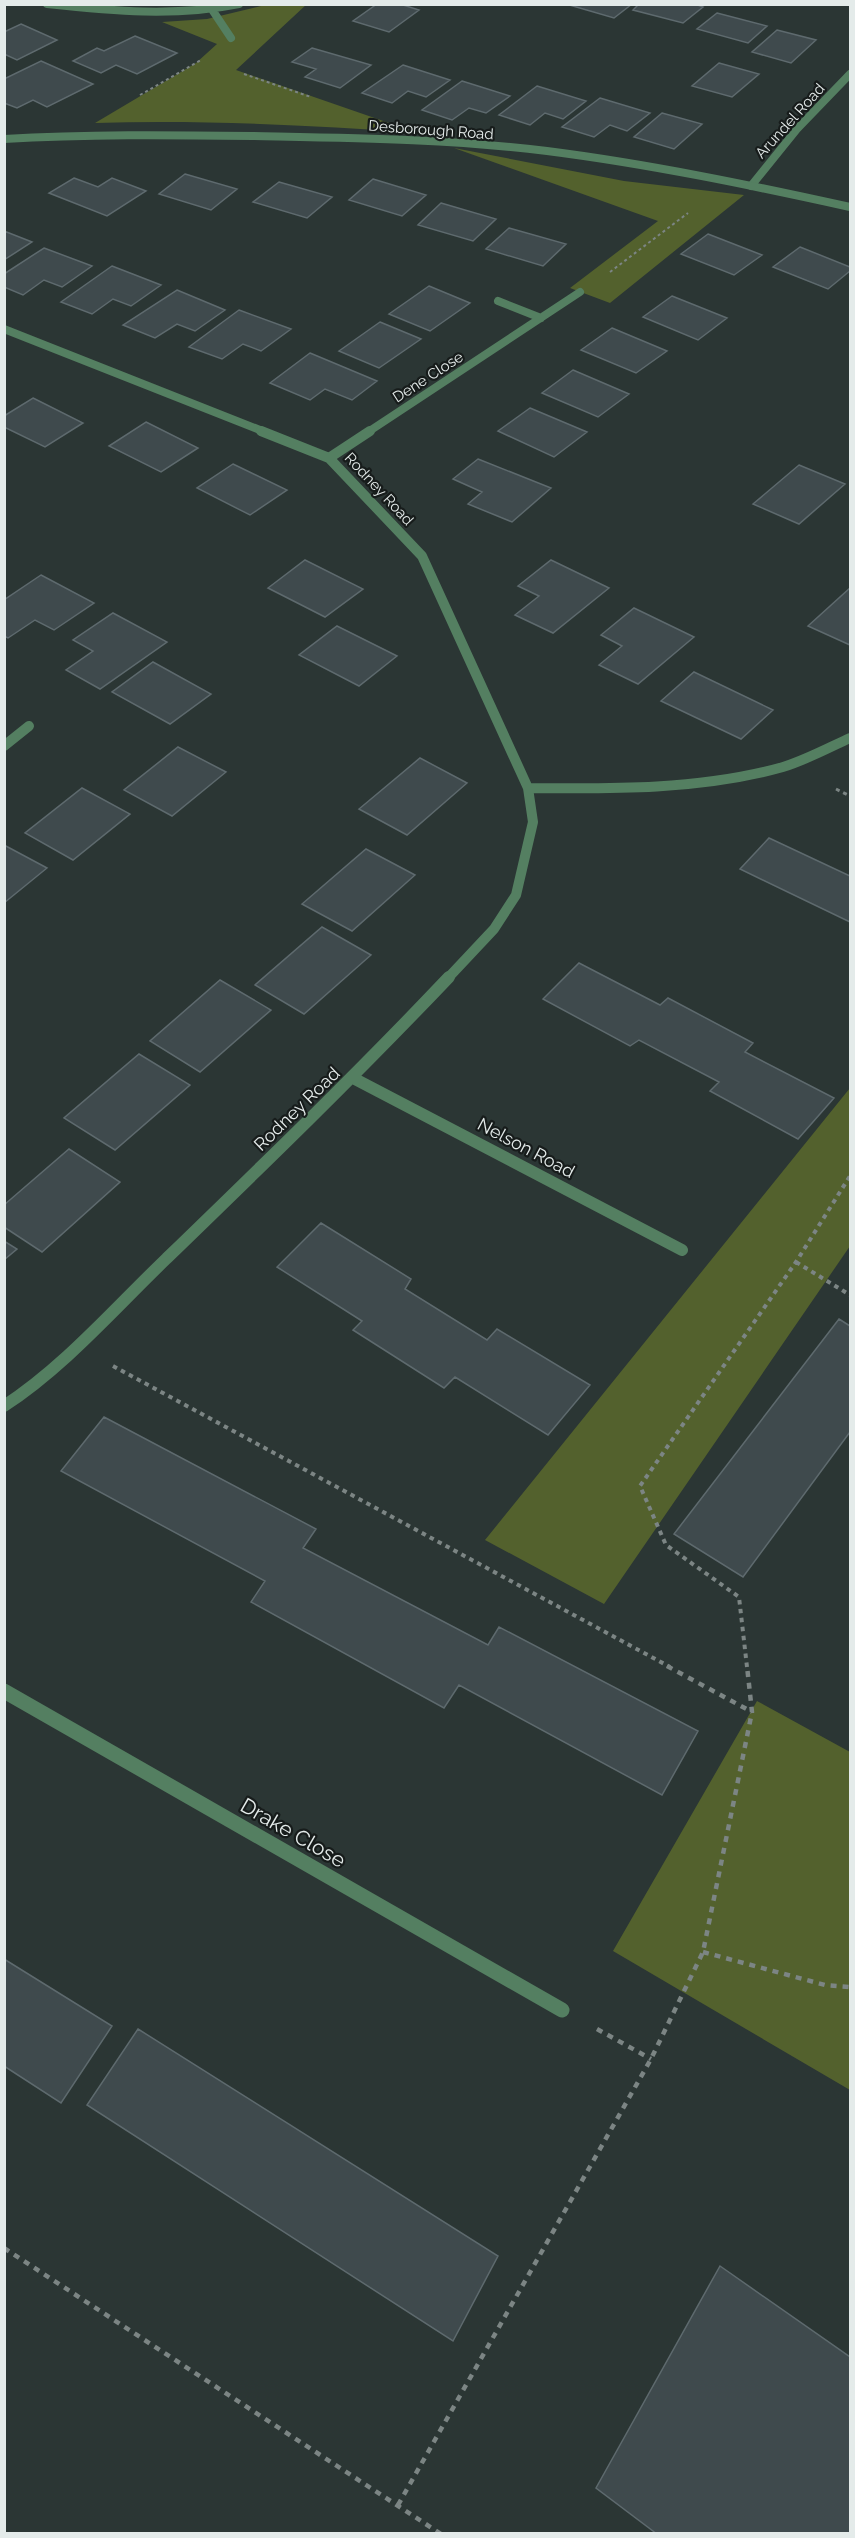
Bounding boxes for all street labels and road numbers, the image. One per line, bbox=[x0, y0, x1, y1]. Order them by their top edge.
street label: Arundel Road bbox=[752, 80, 828, 162]
street label: Desborough Road bbox=[368, 117, 494, 143]
street label: Dene Close bbox=[389, 347, 467, 406]
street label: Rodney Road bbox=[341, 449, 417, 529]
street label: Rodney Road bbox=[249, 1062, 344, 1155]
street label: Nelson Road bbox=[474, 1113, 578, 1182]
street label: Drake Close bbox=[236, 1792, 350, 1873]

